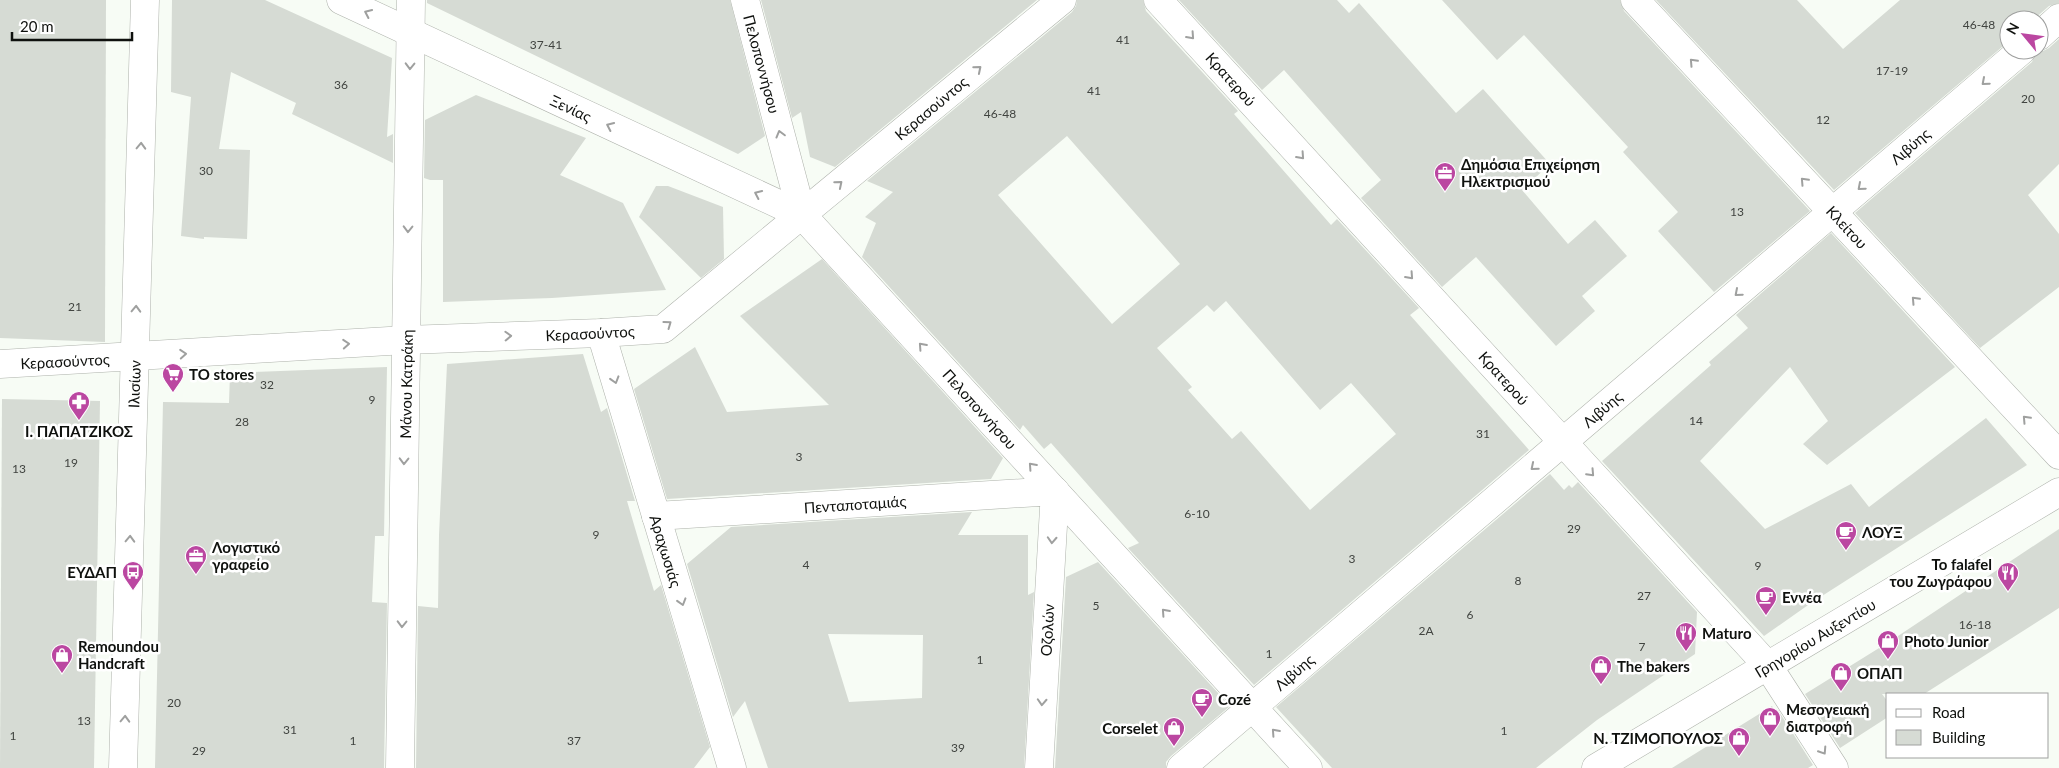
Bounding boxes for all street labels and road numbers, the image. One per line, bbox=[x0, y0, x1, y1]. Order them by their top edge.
street label: Πελοποννήσου bbox=[740, 13, 784, 115]
street label: Κρατερού bbox=[1202, 48, 1260, 110]
street label: Κερασούντος bbox=[891, 72, 971, 144]
street label: Ξενίας bbox=[548, 91, 594, 125]
street label: Λιβύης bbox=[1887, 124, 1933, 168]
street label: Κλείτου bbox=[1823, 202, 1871, 252]
street label: Κερασούντος bbox=[545, 322, 635, 344]
street label: Μάνου Κατράκη bbox=[396, 329, 416, 439]
street label: Κρατερού bbox=[1475, 347, 1533, 409]
street label: Κερασούντος bbox=[20, 350, 110, 372]
street label: Ιλισίων bbox=[124, 359, 144, 408]
street label: Πελοποννήσου bbox=[939, 365, 1021, 453]
street label: Λιβύης bbox=[1579, 387, 1625, 431]
street label: Πενταποταμιάς bbox=[803, 491, 907, 517]
street label: Αραχωσιάς bbox=[646, 513, 686, 589]
street label: Γρηγορίου Αυξεντίου bbox=[1751, 595, 1879, 682]
street label: Οζολών bbox=[1037, 603, 1057, 657]
street label: Λιβύης bbox=[1271, 650, 1317, 694]

